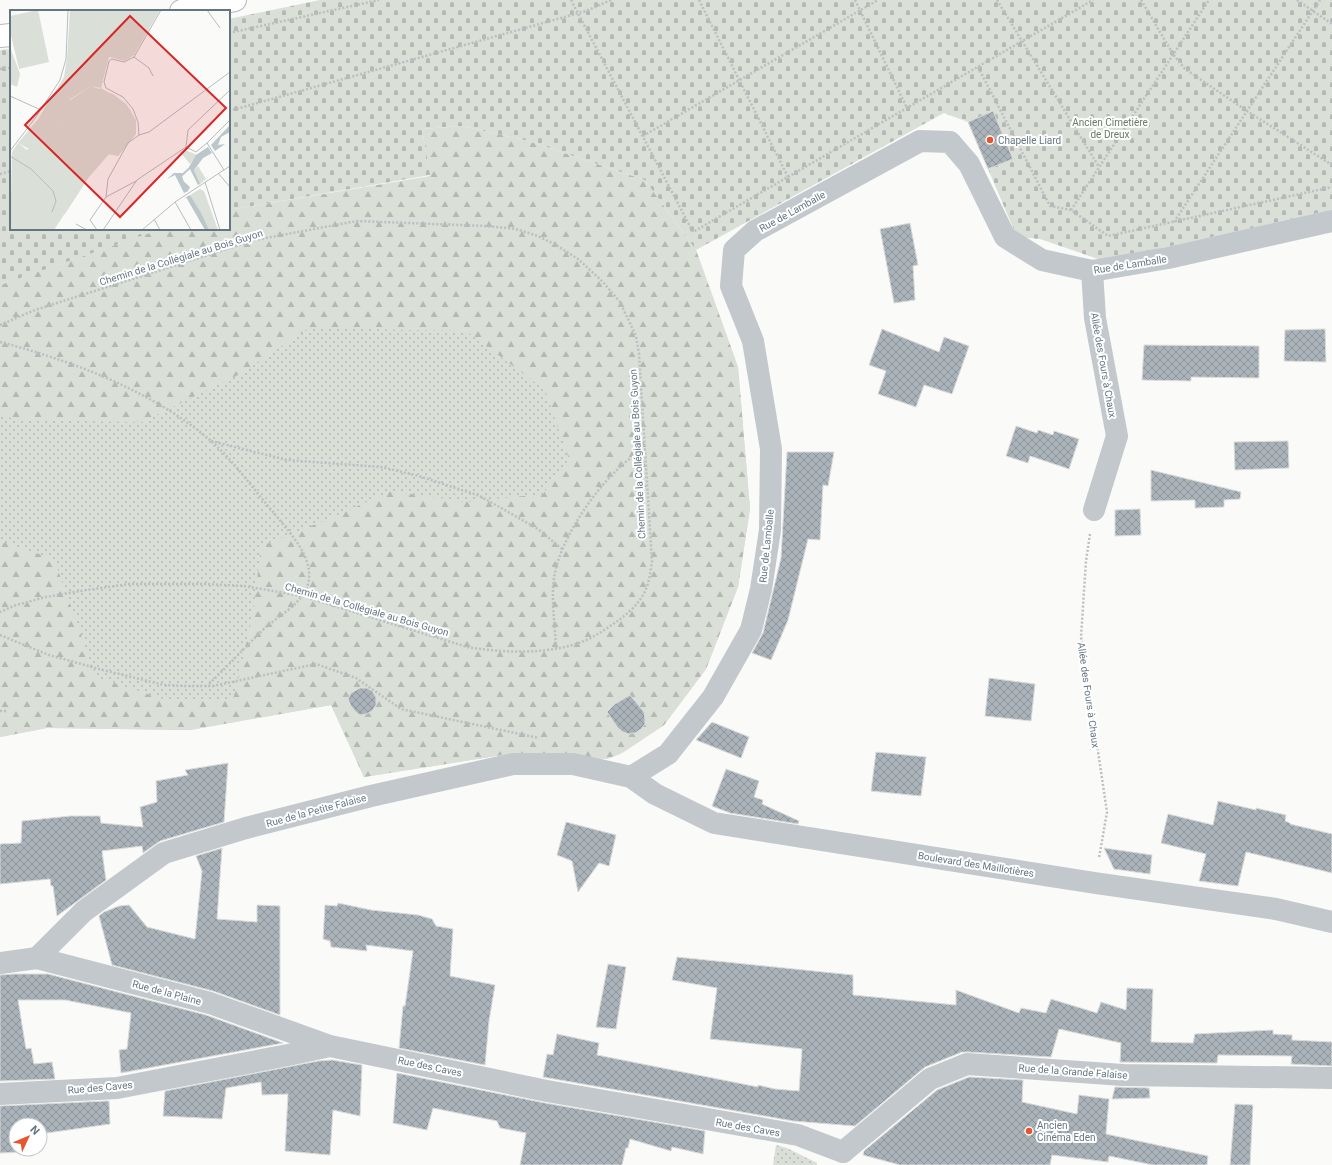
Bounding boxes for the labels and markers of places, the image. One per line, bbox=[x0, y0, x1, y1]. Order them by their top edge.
marker: Chapelle Liard bbox=[985, 135, 995, 145]
place label: Chapelle Liard bbox=[998, 135, 1061, 146]
place label: Ancien Cinéma Eden bbox=[1037, 1120, 1096, 1143]
marker: Ancien Cinéma Eden bbox=[1024, 1126, 1034, 1136]

